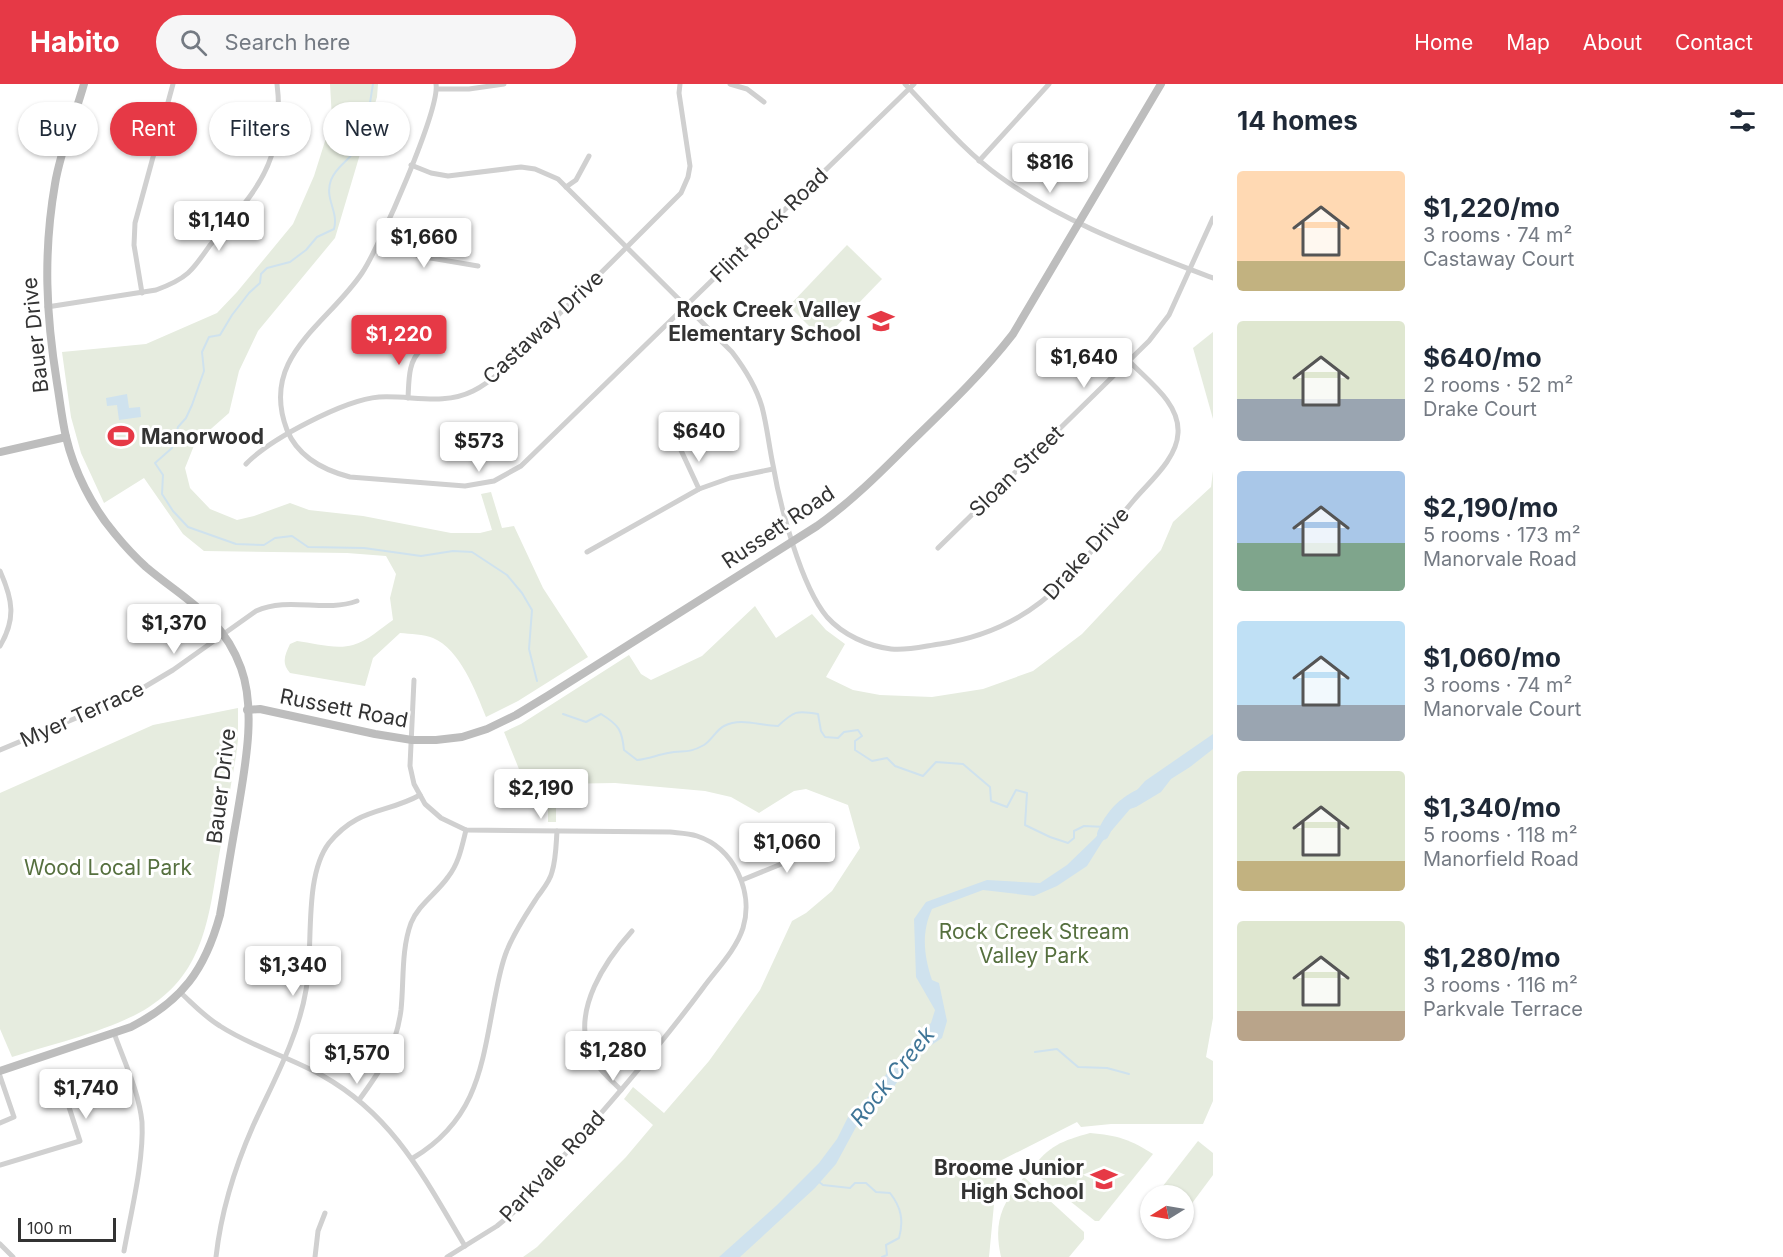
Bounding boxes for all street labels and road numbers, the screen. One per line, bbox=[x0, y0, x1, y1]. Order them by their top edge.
street label: Flint Rock Road bbox=[705, 163, 833, 287]
street label: Castaway Drive bbox=[478, 265, 608, 389]
street label: Bauer Drive bbox=[16, 276, 54, 394]
street label: Sloan Street bbox=[964, 420, 1068, 522]
street label: Russett Road bbox=[717, 480, 839, 574]
street label: Drake Drive bbox=[1038, 501, 1134, 605]
street label: Myer Terrace bbox=[16, 676, 148, 752]
street label: Russett Road bbox=[278, 683, 410, 733]
street label: Bauer Drive bbox=[202, 727, 240, 845]
street label: Parkvale Road bbox=[494, 1105, 610, 1227]

